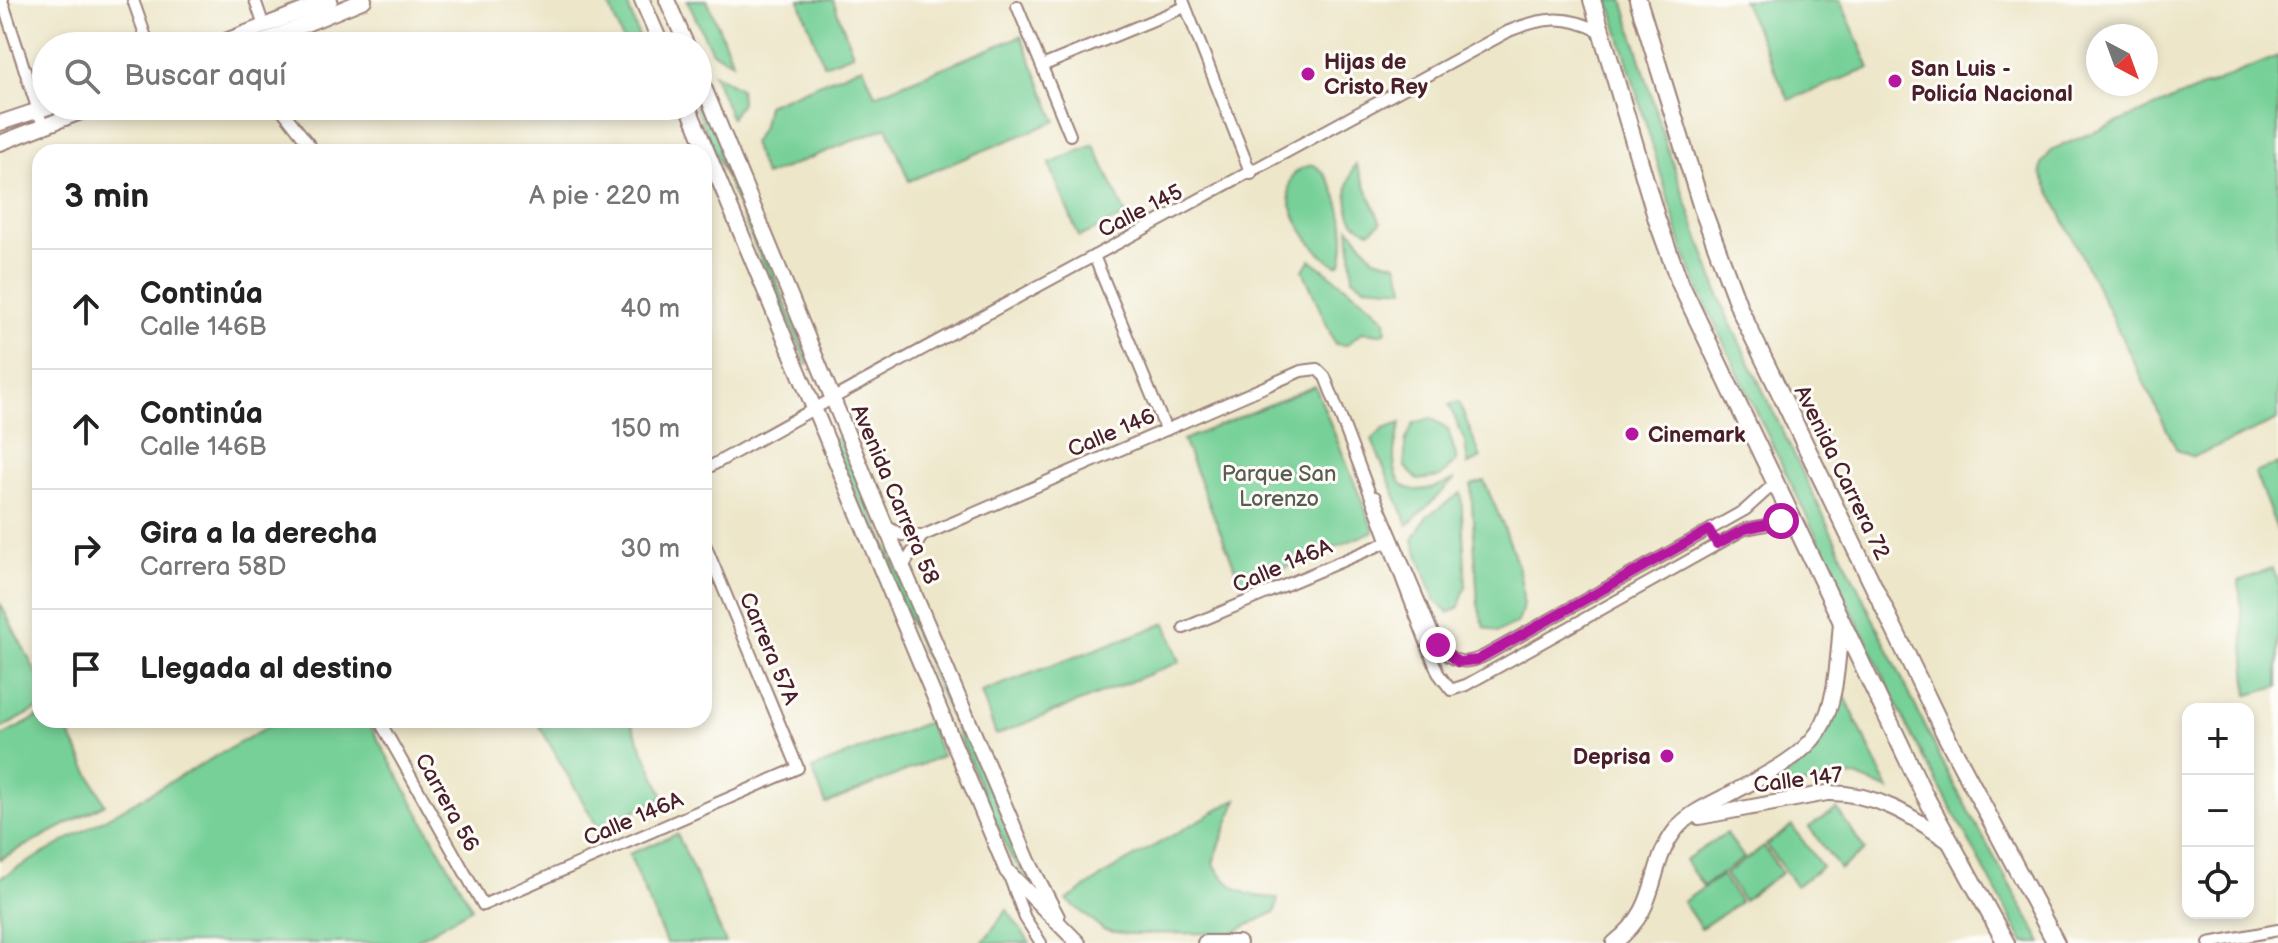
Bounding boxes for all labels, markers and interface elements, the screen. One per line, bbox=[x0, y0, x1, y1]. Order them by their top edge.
north arrow bbox=[2086, 24, 2158, 96]
search box bbox=[32, 32, 712, 120]
place label: Hijas de Cristo Rey bbox=[1324, 49, 1428, 101]
icon: search bbox=[60, 54, 104, 98]
place label: San Luis - Policía Nacional bbox=[1911, 56, 2073, 108]
text: Buscar aquí bbox=[124, 58, 286, 94]
marker: Hijas de Cristo Rey bbox=[1299, 65, 1317, 83]
marker: San Luis - Policía Nacional bbox=[1886, 72, 1904, 90]
text: 3 min bbox=[64, 176, 149, 217]
street label: Calle 145 bbox=[1094, 179, 1187, 244]
text: A pie · 220 m bbox=[529, 181, 680, 212]
text: Continúa bbox=[140, 276, 263, 312]
icon: ahead bbox=[64, 287, 108, 331]
text: 40 m bbox=[620, 294, 680, 325]
text: Calle 146B bbox=[140, 312, 267, 343]
street label: Avenida Carrera 72 bbox=[1788, 381, 1896, 564]
text: Continúa bbox=[140, 396, 263, 432]
street label: Avenida Carrera 58 bbox=[845, 401, 945, 589]
street label: Calle 146 bbox=[1064, 403, 1159, 464]
icon: ahead bbox=[64, 407, 108, 451]
text: 150 m bbox=[611, 414, 680, 445]
place label: Cinemark bbox=[1648, 422, 1746, 449]
marker: Cinemark bbox=[1623, 425, 1641, 443]
text: Calle 146B bbox=[140, 432, 267, 463]
park label: Parque San Lorenzo bbox=[1222, 461, 1336, 513]
route start bbox=[1763, 503, 1799, 539]
text: Gira a la derecha bbox=[140, 516, 377, 552]
icon: right bbox=[64, 527, 108, 571]
street label: Calle 146A bbox=[1229, 533, 1337, 599]
text: 30 m bbox=[620, 534, 680, 565]
text: Carrera 58D bbox=[140, 552, 286, 583]
street label: Carrera 57A bbox=[733, 588, 805, 709]
route end bbox=[1420, 627, 1456, 663]
icon: arrive bbox=[64, 647, 108, 691]
text: Llegada al destino bbox=[140, 651, 393, 687]
map controls bbox=[2182, 703, 2254, 919]
button: + bbox=[2182, 703, 2254, 775]
place label: Deprisa bbox=[1573, 744, 1651, 771]
marker: Deprisa bbox=[1658, 747, 1676, 765]
street label: Carrera 56 bbox=[409, 749, 485, 857]
street label: Calle 147 bbox=[1752, 762, 1844, 799]
button: − bbox=[2182, 775, 2254, 847]
street label: Calle 146A bbox=[580, 786, 688, 852]
button: locate bbox=[2182, 847, 2254, 919]

